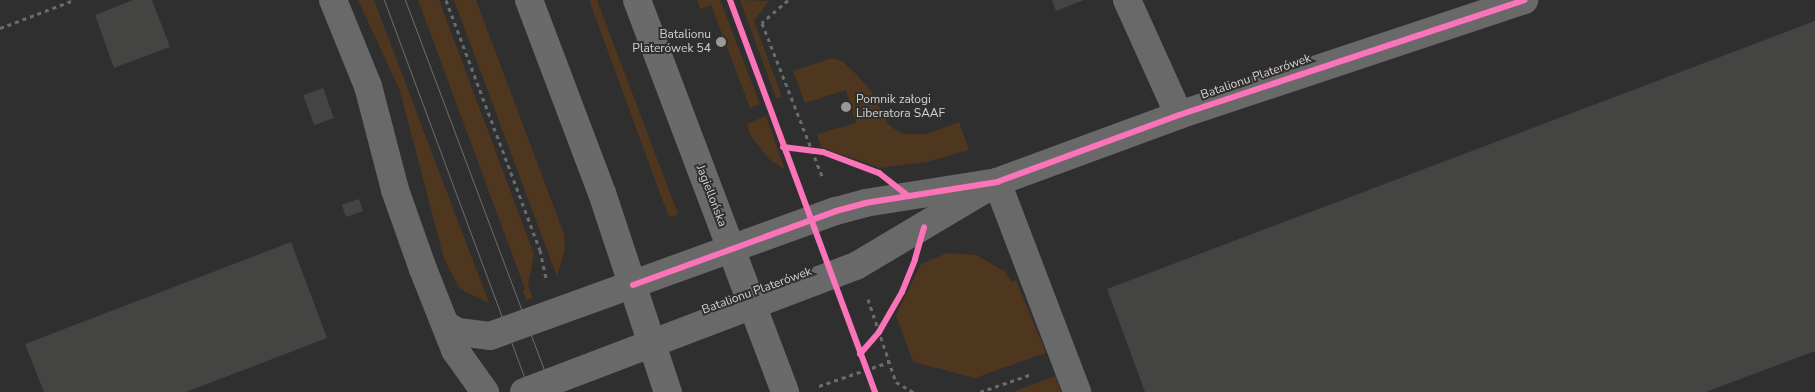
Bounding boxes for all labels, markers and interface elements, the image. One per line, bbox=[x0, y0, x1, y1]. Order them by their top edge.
place label: Batalionu Platerówek 54 bbox=[632, 28, 711, 56]
marker: Batalionu Platerówek 54 bbox=[715, 36, 727, 48]
street label: Batalionu Platerówek bbox=[1199, 51, 1313, 103]
place label: Pomnik załogi Liberatora SAAF bbox=[856, 93, 945, 121]
marker: Pomnik załogi Liberatora SAAF bbox=[840, 101, 852, 113]
street label: Jagiellońska bbox=[693, 163, 729, 229]
street label: Batalionu Platerówek bbox=[700, 264, 814, 318]

